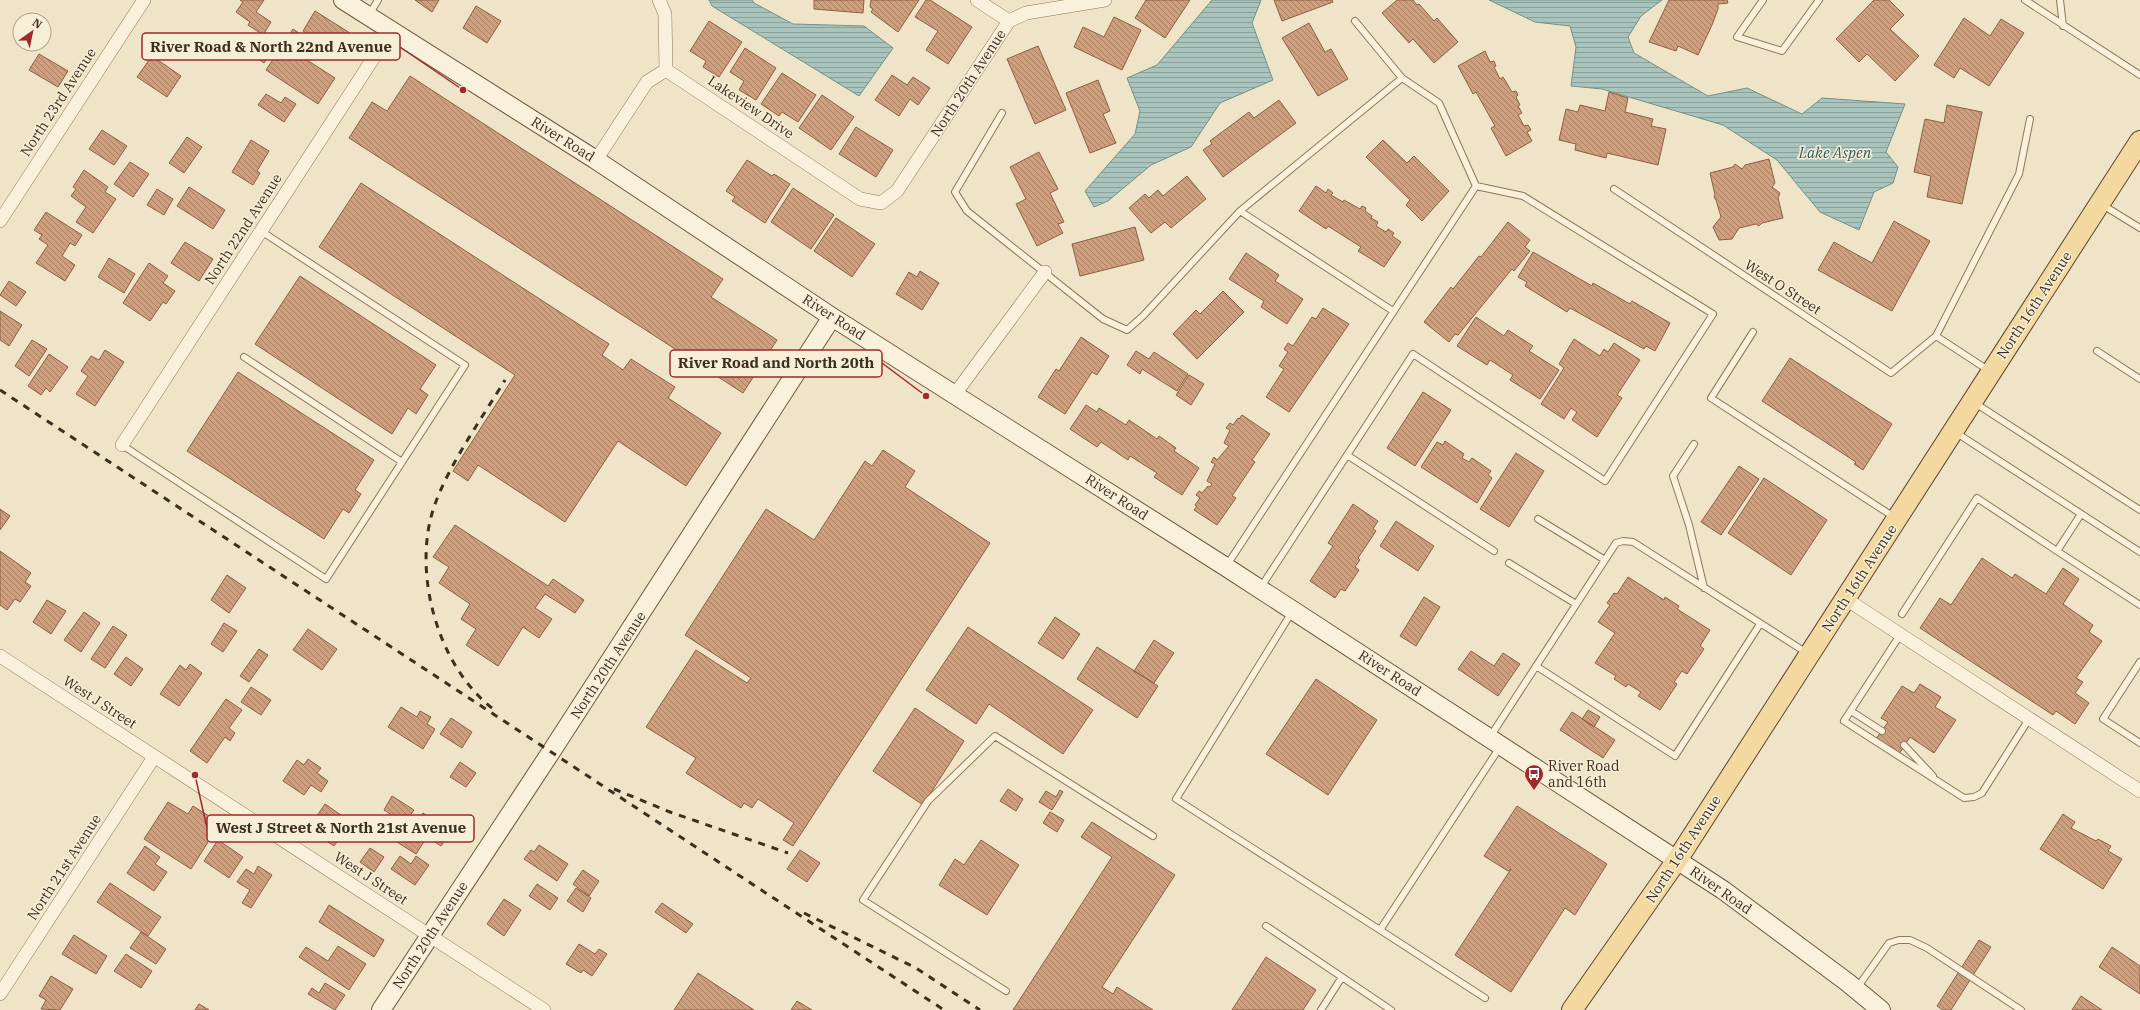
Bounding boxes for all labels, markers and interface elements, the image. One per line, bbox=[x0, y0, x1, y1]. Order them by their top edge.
north arrow bbox=[12, 12, 52, 52]
text: N bbox=[30, 15, 45, 32]
street label: North 20th Avenue bbox=[926, 26, 1010, 140]
callout: River Road & North 22nd Avenue bbox=[142, 33, 400, 60]
text: River Road & North 22nd Avenue bbox=[150, 37, 392, 56]
street label: North 23rd Avenue bbox=[16, 44, 100, 160]
street label: Lakeview Drive bbox=[704, 71, 798, 143]
street label: River Road bbox=[528, 112, 598, 166]
water label: Lake Aspen bbox=[1798, 143, 1872, 162]
street label: North 22nd Avenue bbox=[200, 170, 286, 288]
street label: North 16th Avenue bbox=[1992, 248, 2076, 362]
street label: West O Street bbox=[1741, 256, 1825, 319]
street label: River Road bbox=[799, 290, 869, 344]
callout: River Road and North 20th bbox=[670, 350, 882, 377]
text: River Road and North 20th bbox=[678, 353, 874, 372]
street label: River Road bbox=[1082, 470, 1152, 524]
street label: North 16th Avenue bbox=[1817, 521, 1901, 635]
street label: North 20th Avenue bbox=[566, 608, 650, 722]
street label: River Road bbox=[1355, 646, 1425, 700]
street label: West J Street bbox=[60, 671, 140, 733]
place label: River Road and 16th bbox=[1548, 757, 1620, 791]
bus stop icon: River Road and 16th bbox=[1523, 763, 1545, 791]
street label: North 16th Avenue bbox=[1641, 792, 1725, 906]
street label: North 21st Avenue bbox=[23, 811, 105, 923]
callout: West J Street & North 21st Avenue bbox=[207, 815, 474, 842]
text: West J Street & North 21st Avenue bbox=[216, 818, 466, 837]
street label: West J Street bbox=[331, 847, 411, 909]
street label: River Road bbox=[1687, 862, 1756, 918]
street label: North 20th Avenue bbox=[388, 878, 472, 992]

